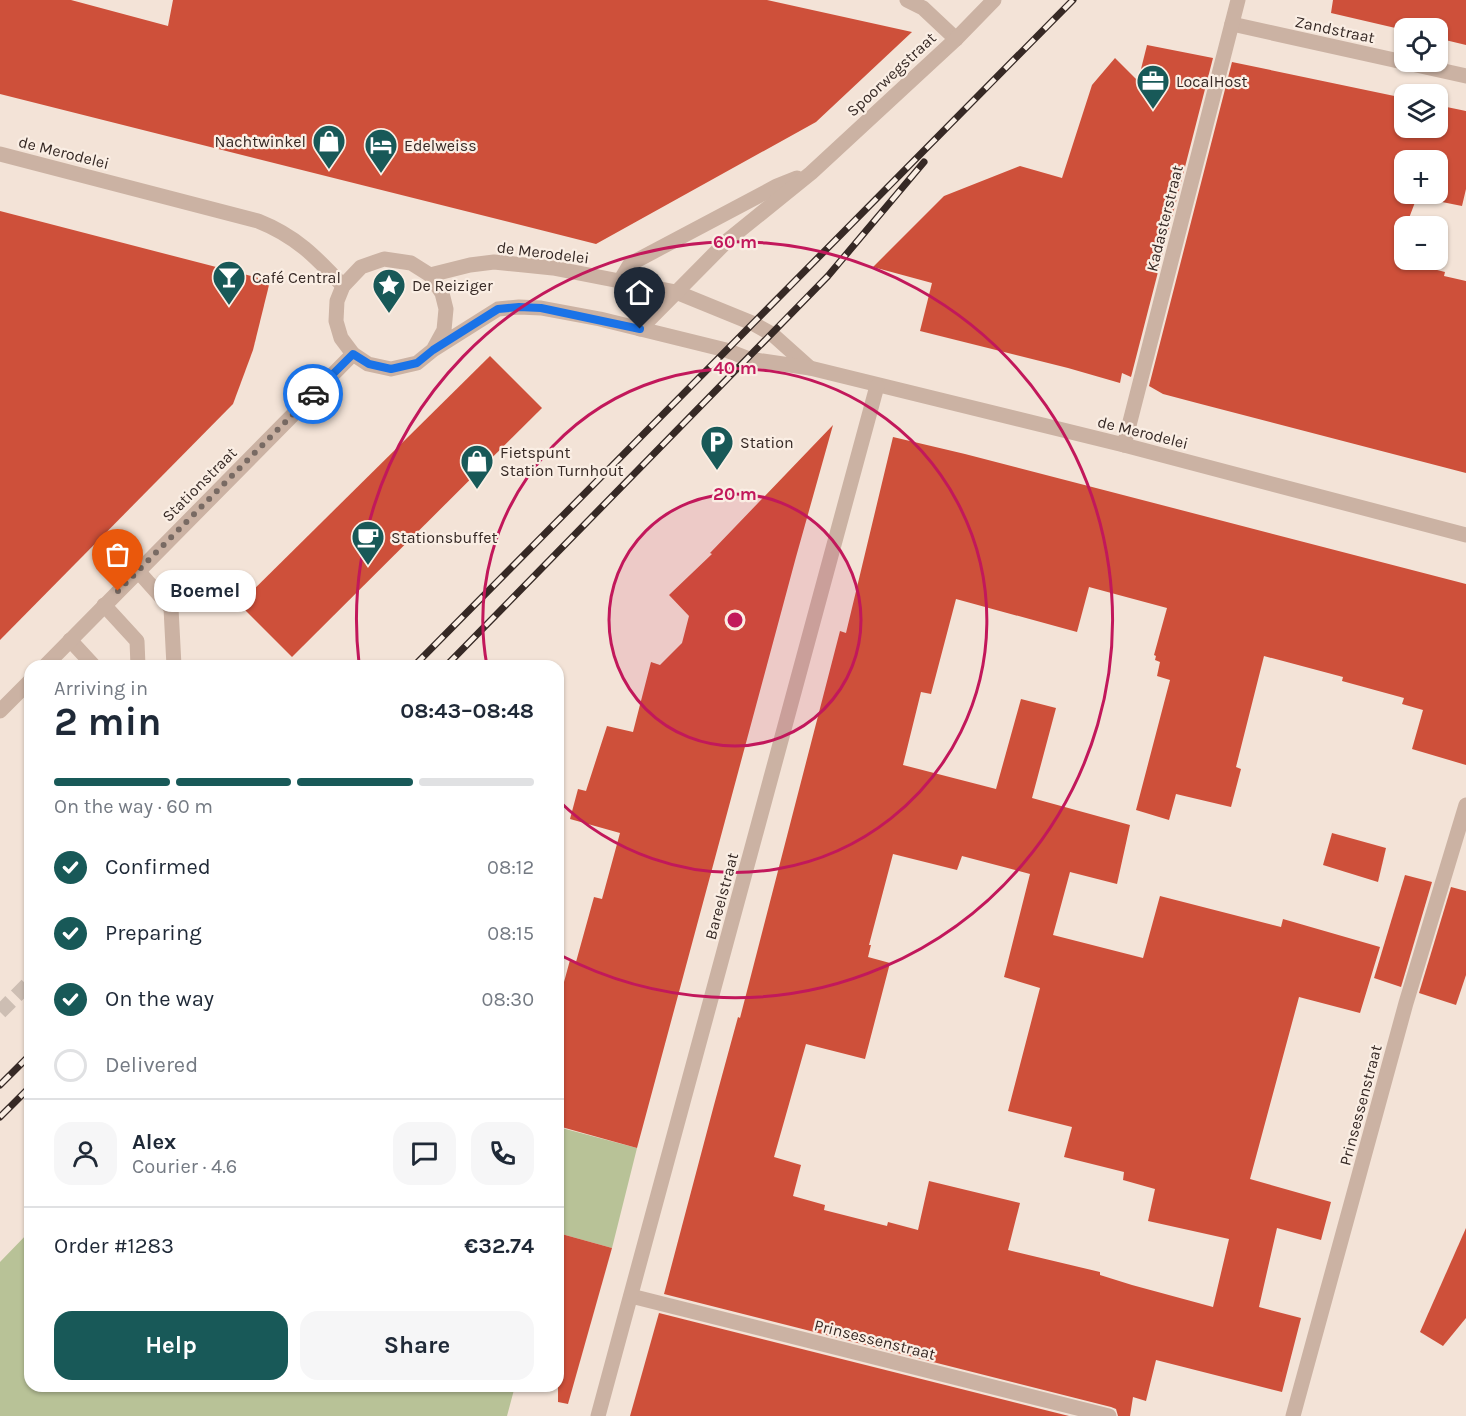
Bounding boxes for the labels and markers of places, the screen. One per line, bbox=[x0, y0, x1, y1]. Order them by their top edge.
office icon: LocalHost bbox=[1135, 63, 1171, 110]
place label: LocalHost bbox=[1176, 72, 1248, 91]
shop icon: Nachtwinkel bbox=[311, 123, 347, 170]
hotel icon: Edelweiss bbox=[363, 127, 399, 174]
place label: Nachtwinkel bbox=[215, 132, 306, 151]
place label: Edelweiss bbox=[404, 136, 477, 155]
bar icon: Café Central bbox=[211, 259, 247, 306]
place icon: De Reiziger bbox=[371, 267, 407, 314]
pin bbox=[614, 267, 665, 329]
place label: Café Central bbox=[252, 268, 341, 287]
place label: De Reiziger bbox=[412, 276, 493, 295]
parking icon: Station bbox=[699, 424, 735, 471]
place label: Station bbox=[740, 433, 794, 452]
shop icon: Fietspunt Station Turnhout bbox=[459, 443, 495, 490]
place label: Fietspunt Station Turnhout bbox=[500, 443, 624, 480]
cafe icon: Stationsbuffet bbox=[350, 519, 386, 566]
place label: Stationsbuffet bbox=[391, 528, 497, 547]
pin bbox=[92, 529, 143, 591]
callout: Boemel bbox=[154, 570, 256, 612]
centre of rings bbox=[725, 610, 745, 630]

